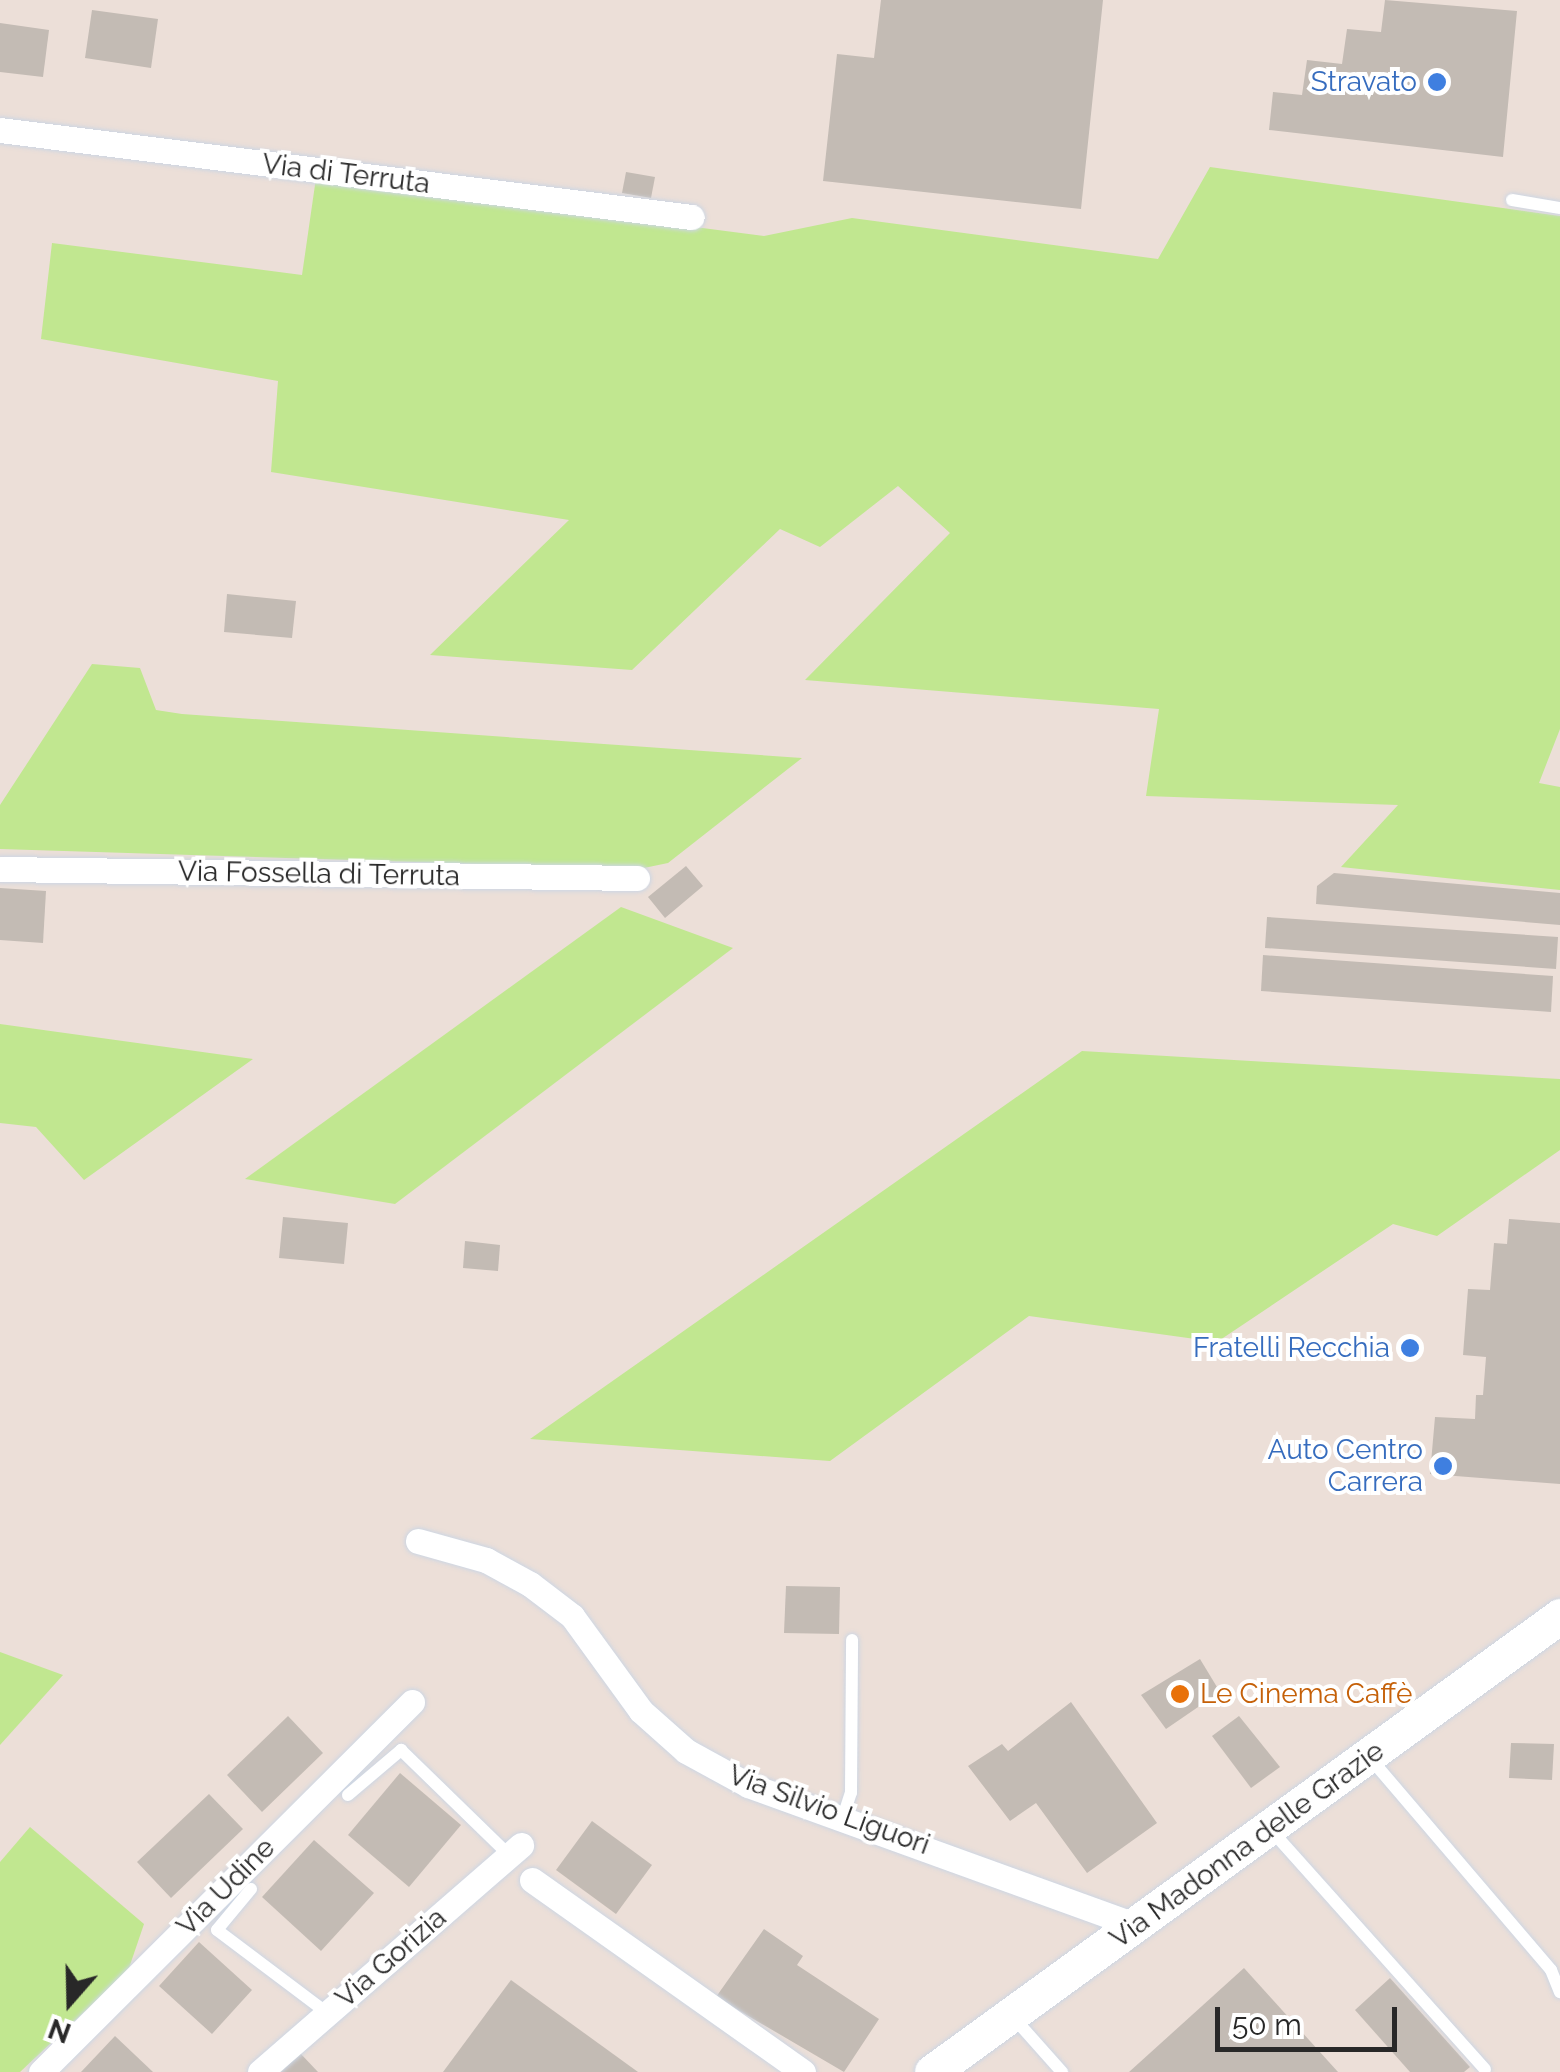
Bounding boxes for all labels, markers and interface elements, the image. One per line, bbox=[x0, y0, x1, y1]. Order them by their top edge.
place label: Stravato bbox=[1311, 65, 1417, 99]
marker: Stravato bbox=[1426, 71, 1448, 93]
street label: Via di Terruta bbox=[260, 147, 432, 201]
street label: Via Fossella di Terruta bbox=[177, 855, 461, 893]
place label: Fratelli Recchia bbox=[1193, 1331, 1390, 1365]
marker: Fratelli Recchia bbox=[1399, 1337, 1421, 1359]
place label: Auto Centro Carrera bbox=[1268, 1433, 1423, 1499]
marker: Auto Centro Carrera bbox=[1432, 1455, 1454, 1477]
place label: Le Cinema Caffè bbox=[1200, 1677, 1412, 1711]
marker: Le Cinema Caffè bbox=[1169, 1683, 1191, 1705]
street label: Via Madonna delle Grazie bbox=[1103, 1734, 1391, 1956]
street label: Via Silvio Liguori bbox=[724, 1758, 934, 1862]
street label: Via Udine bbox=[170, 1831, 282, 1943]
street label: Via Gorizia bbox=[329, 1901, 453, 2015]
north arrow bbox=[20, 1952, 120, 2052]
scale bar bbox=[1220, 1987, 1402, 2049]
text: 50 m bbox=[1232, 2007, 1302, 2042]
text: N bbox=[44, 2012, 75, 2050]

